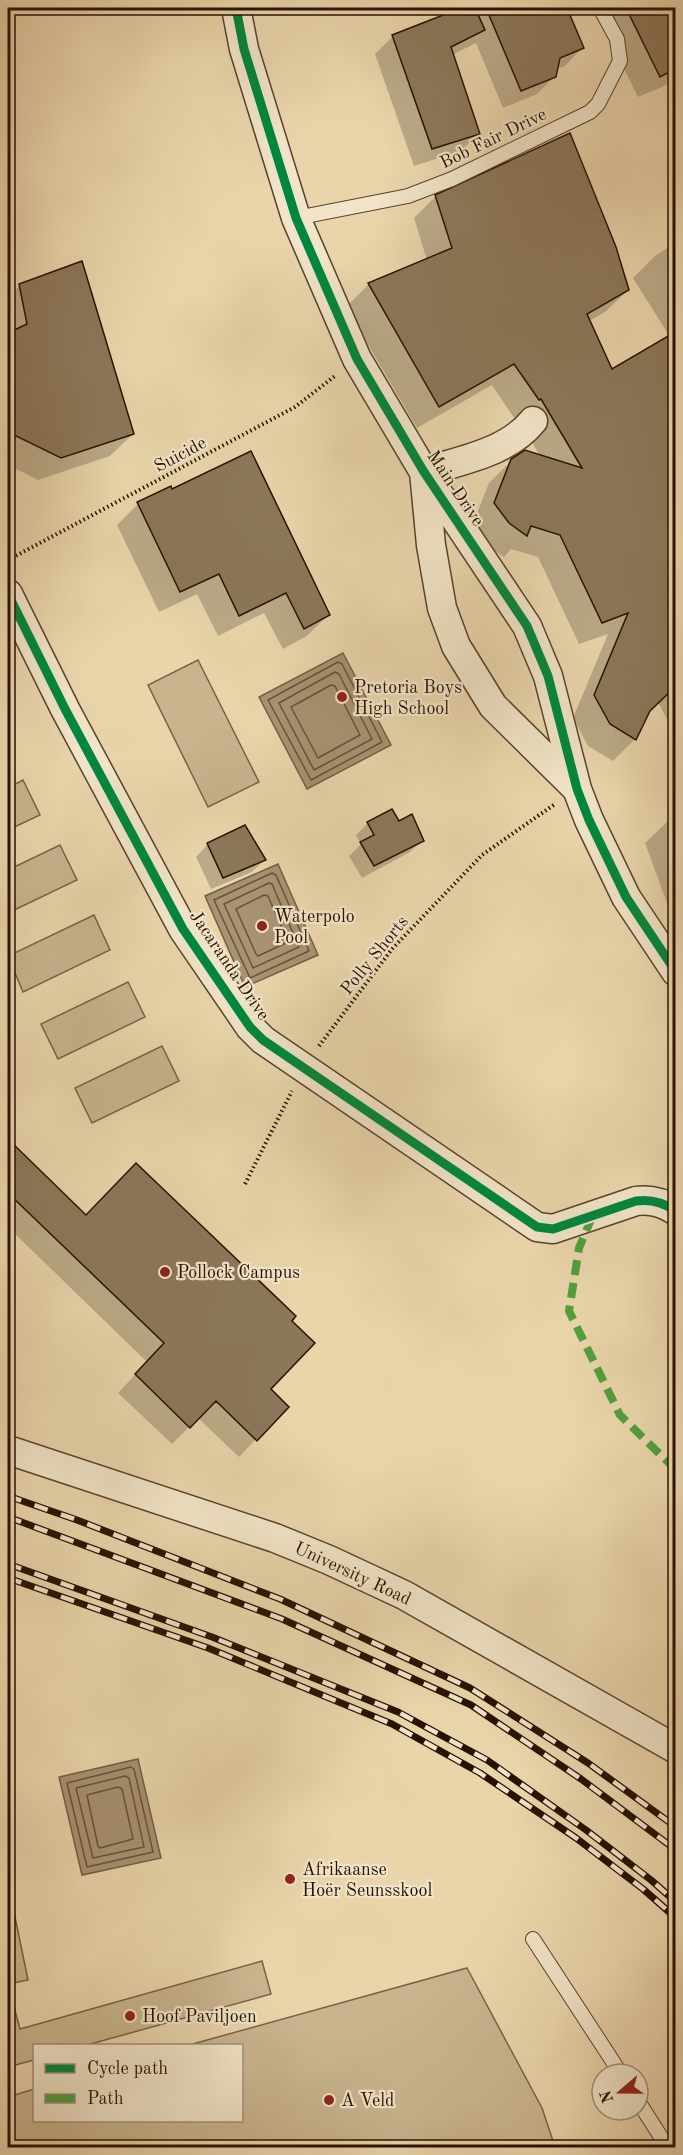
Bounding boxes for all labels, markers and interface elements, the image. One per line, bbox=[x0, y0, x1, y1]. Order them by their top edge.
street label: Bob Fair Drive bbox=[437, 105, 550, 172]
street label: Suicide bbox=[152, 434, 209, 476]
street label: Main Drive bbox=[423, 448, 487, 530]
place label: Pretoria Boys High School bbox=[354, 679, 462, 718]
marker: Pretoria Boys High School bbox=[335, 690, 349, 704]
street label: Jacaranda Drive bbox=[186, 908, 272, 1024]
place label: Waterpolo Pool bbox=[274, 908, 355, 947]
street label: Polly Shorts bbox=[338, 913, 412, 999]
marker: Waterpolo Pool bbox=[255, 919, 269, 933]
place label: Pollock Campus bbox=[177, 1264, 300, 1282]
marker: Pollock Campus bbox=[158, 1265, 172, 1279]
street label: University Road bbox=[291, 1539, 414, 1609]
place label: Afrikaanse Hoër Seunsskool bbox=[302, 1861, 432, 1900]
marker: Afrikaanse Hoër Seunsskool bbox=[283, 1872, 297, 1886]
place label: Hoof Paviljoen bbox=[142, 2008, 257, 2026]
marker: Hoof Paviljoen bbox=[123, 2009, 137, 2023]
legend bbox=[33, 2044, 243, 2122]
text: Cycle path bbox=[87, 2060, 168, 2078]
north arrow bbox=[590, 2062, 650, 2122]
text: N bbox=[598, 2087, 617, 2105]
text: Path bbox=[87, 2090, 124, 2108]
place label: A Veld bbox=[341, 2092, 395, 2110]
marker: A Veld bbox=[322, 2093, 336, 2107]

